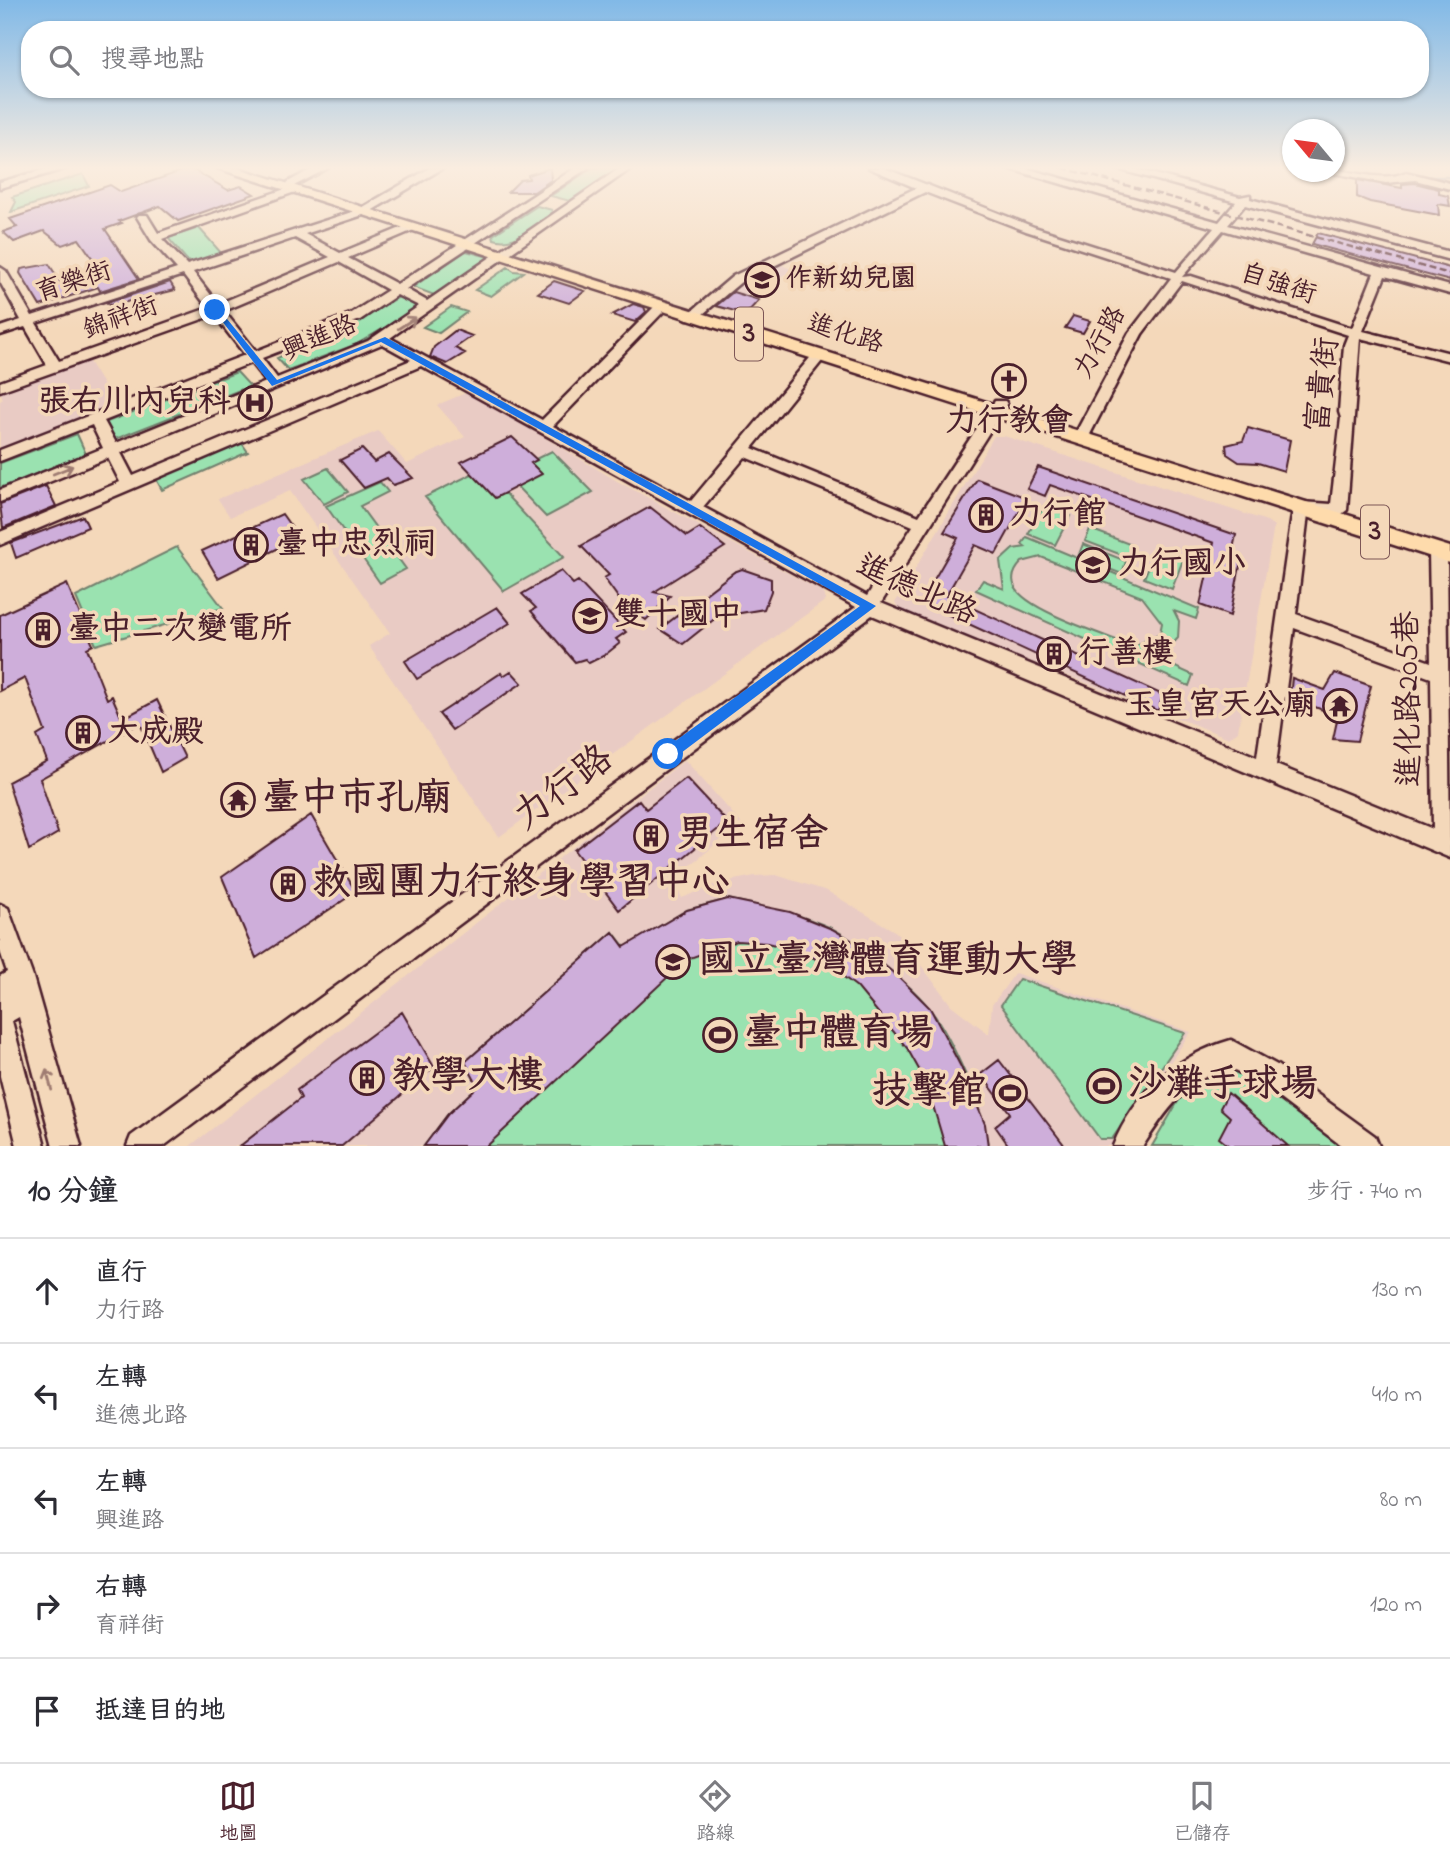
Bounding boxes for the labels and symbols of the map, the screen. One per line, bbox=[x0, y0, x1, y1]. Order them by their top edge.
north arrow bbox=[1282, 119, 1345, 182]
street label: 育樂街 bbox=[31, 253, 117, 313]
street label: 自強街 bbox=[1235, 255, 1321, 315]
school or university icon: 作新幼兒園 bbox=[743, 261, 781, 299]
place label: 作新幼兒園 bbox=[786, 261, 916, 299]
street label: 錦祥街 bbox=[78, 288, 164, 350]
route end bbox=[199, 294, 230, 325]
street label: 力行路 bbox=[1065, 300, 1137, 386]
street label: 進化路 bbox=[802, 305, 888, 365]
street label: 興進路 bbox=[277, 306, 363, 372]
road number: 3 bbox=[735, 308, 763, 360]
one-way arrow bbox=[397, 316, 416, 330]
street label: 富貴街 bbox=[1296, 335, 1352, 435]
church icon: 力行教會 bbox=[990, 362, 1028, 400]
place label: 張右川內兒科 bbox=[38, 380, 231, 427]
hospital icon: 張右川內兒科 bbox=[236, 384, 274, 422]
place label: 力行教會 bbox=[945, 399, 1073, 446]
one-way arrow bbox=[52, 463, 74, 476]
place label: 力行館 bbox=[1010, 492, 1106, 539]
building icon: 力行館 bbox=[967, 496, 1005, 534]
road number: 3 bbox=[1361, 505, 1389, 558]
place label: 臺中忠烈祠 bbox=[276, 522, 436, 569]
building icon: 臺中忠烈祠 bbox=[232, 526, 270, 564]
place label: 力行國小 bbox=[1118, 542, 1246, 589]
street label: 進德北路 bbox=[848, 543, 984, 639]
school or university icon: 力行國小 bbox=[1074, 546, 1112, 584]
place label: 雙十國中 bbox=[614, 593, 742, 640]
school or university icon: 雙十國中 bbox=[571, 597, 609, 635]
place label: 臺中二次變電所 bbox=[68, 607, 292, 654]
building icon: 臺中二次變電所 bbox=[24, 611, 62, 649]
street label: 進化路205巷 bbox=[1385, 611, 1435, 787]
place label: 行善樓 bbox=[1078, 631, 1174, 678]
building icon: 行善樓 bbox=[1035, 635, 1073, 673]
place label: 玉皇宮天公廟 bbox=[1124, 683, 1316, 730]
temple icon: 玉皇宮天公廟 bbox=[1321, 687, 1359, 725]
place label: 大成殿 bbox=[108, 710, 204, 757]
building icon: 大成殿 bbox=[64, 714, 102, 752]
street label: 力行路 bbox=[502, 732, 626, 846]
route start bbox=[652, 738, 683, 769]
place label: 臺中市孔廟 bbox=[262, 772, 452, 828]
temple icon: 臺中市孔廟 bbox=[219, 781, 257, 819]
place label: 男生宿舍 bbox=[676, 808, 828, 864]
building icon: 男生宿舍 bbox=[632, 817, 670, 855]
place label: 救國團力行終身學習中心 bbox=[312, 856, 730, 912]
building icon: 救國團力行終身學習中心 bbox=[269, 865, 307, 903]
place label: 國立臺灣體育運動大學 bbox=[698, 934, 1078, 990]
school or university icon: 國立臺灣體育運動大學 bbox=[654, 943, 692, 981]
place label: 臺中體育場 bbox=[744, 1007, 934, 1063]
sports icon: 臺中體育場 bbox=[701, 1016, 739, 1054]
place label: 教學大樓 bbox=[392, 1050, 544, 1106]
place label: 沙灘手球場 bbox=[1128, 1058, 1318, 1114]
building icon: 教學大樓 bbox=[348, 1059, 386, 1097]
place label: 技擊館 bbox=[872, 1065, 986, 1121]
sports icon: 沙灘手球場 bbox=[1085, 1067, 1123, 1105]
one-way arrow bbox=[42, 1069, 55, 1092]
sports icon: 技擊館 bbox=[991, 1074, 1029, 1112]

